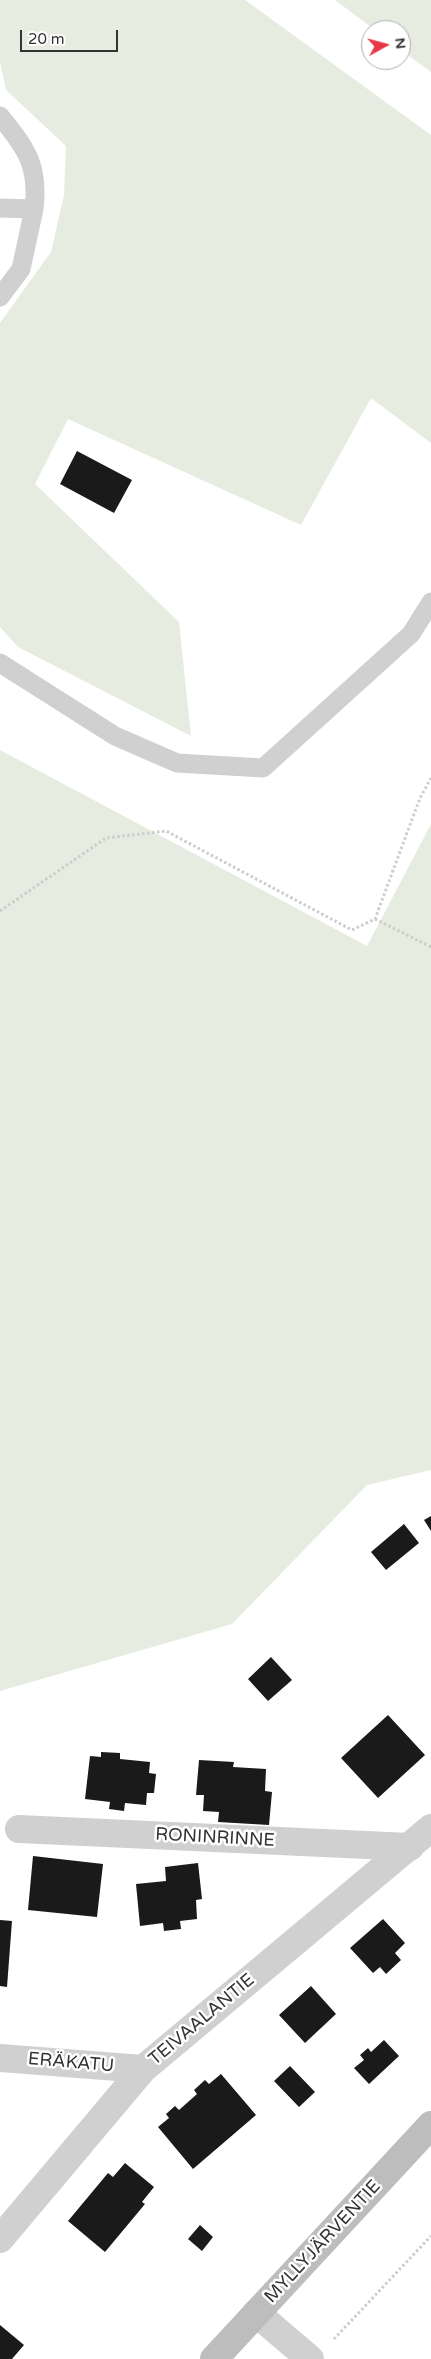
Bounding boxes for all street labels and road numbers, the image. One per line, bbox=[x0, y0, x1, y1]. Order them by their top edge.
street label: RONINRINNE bbox=[155, 1824, 275, 1852]
street label: TEIVAALANTIE bbox=[145, 1970, 259, 2070]
street label: ERÄKATU bbox=[27, 2048, 115, 2078]
street label: MYLLYJÄRVENTIE bbox=[260, 2176, 386, 2308]

